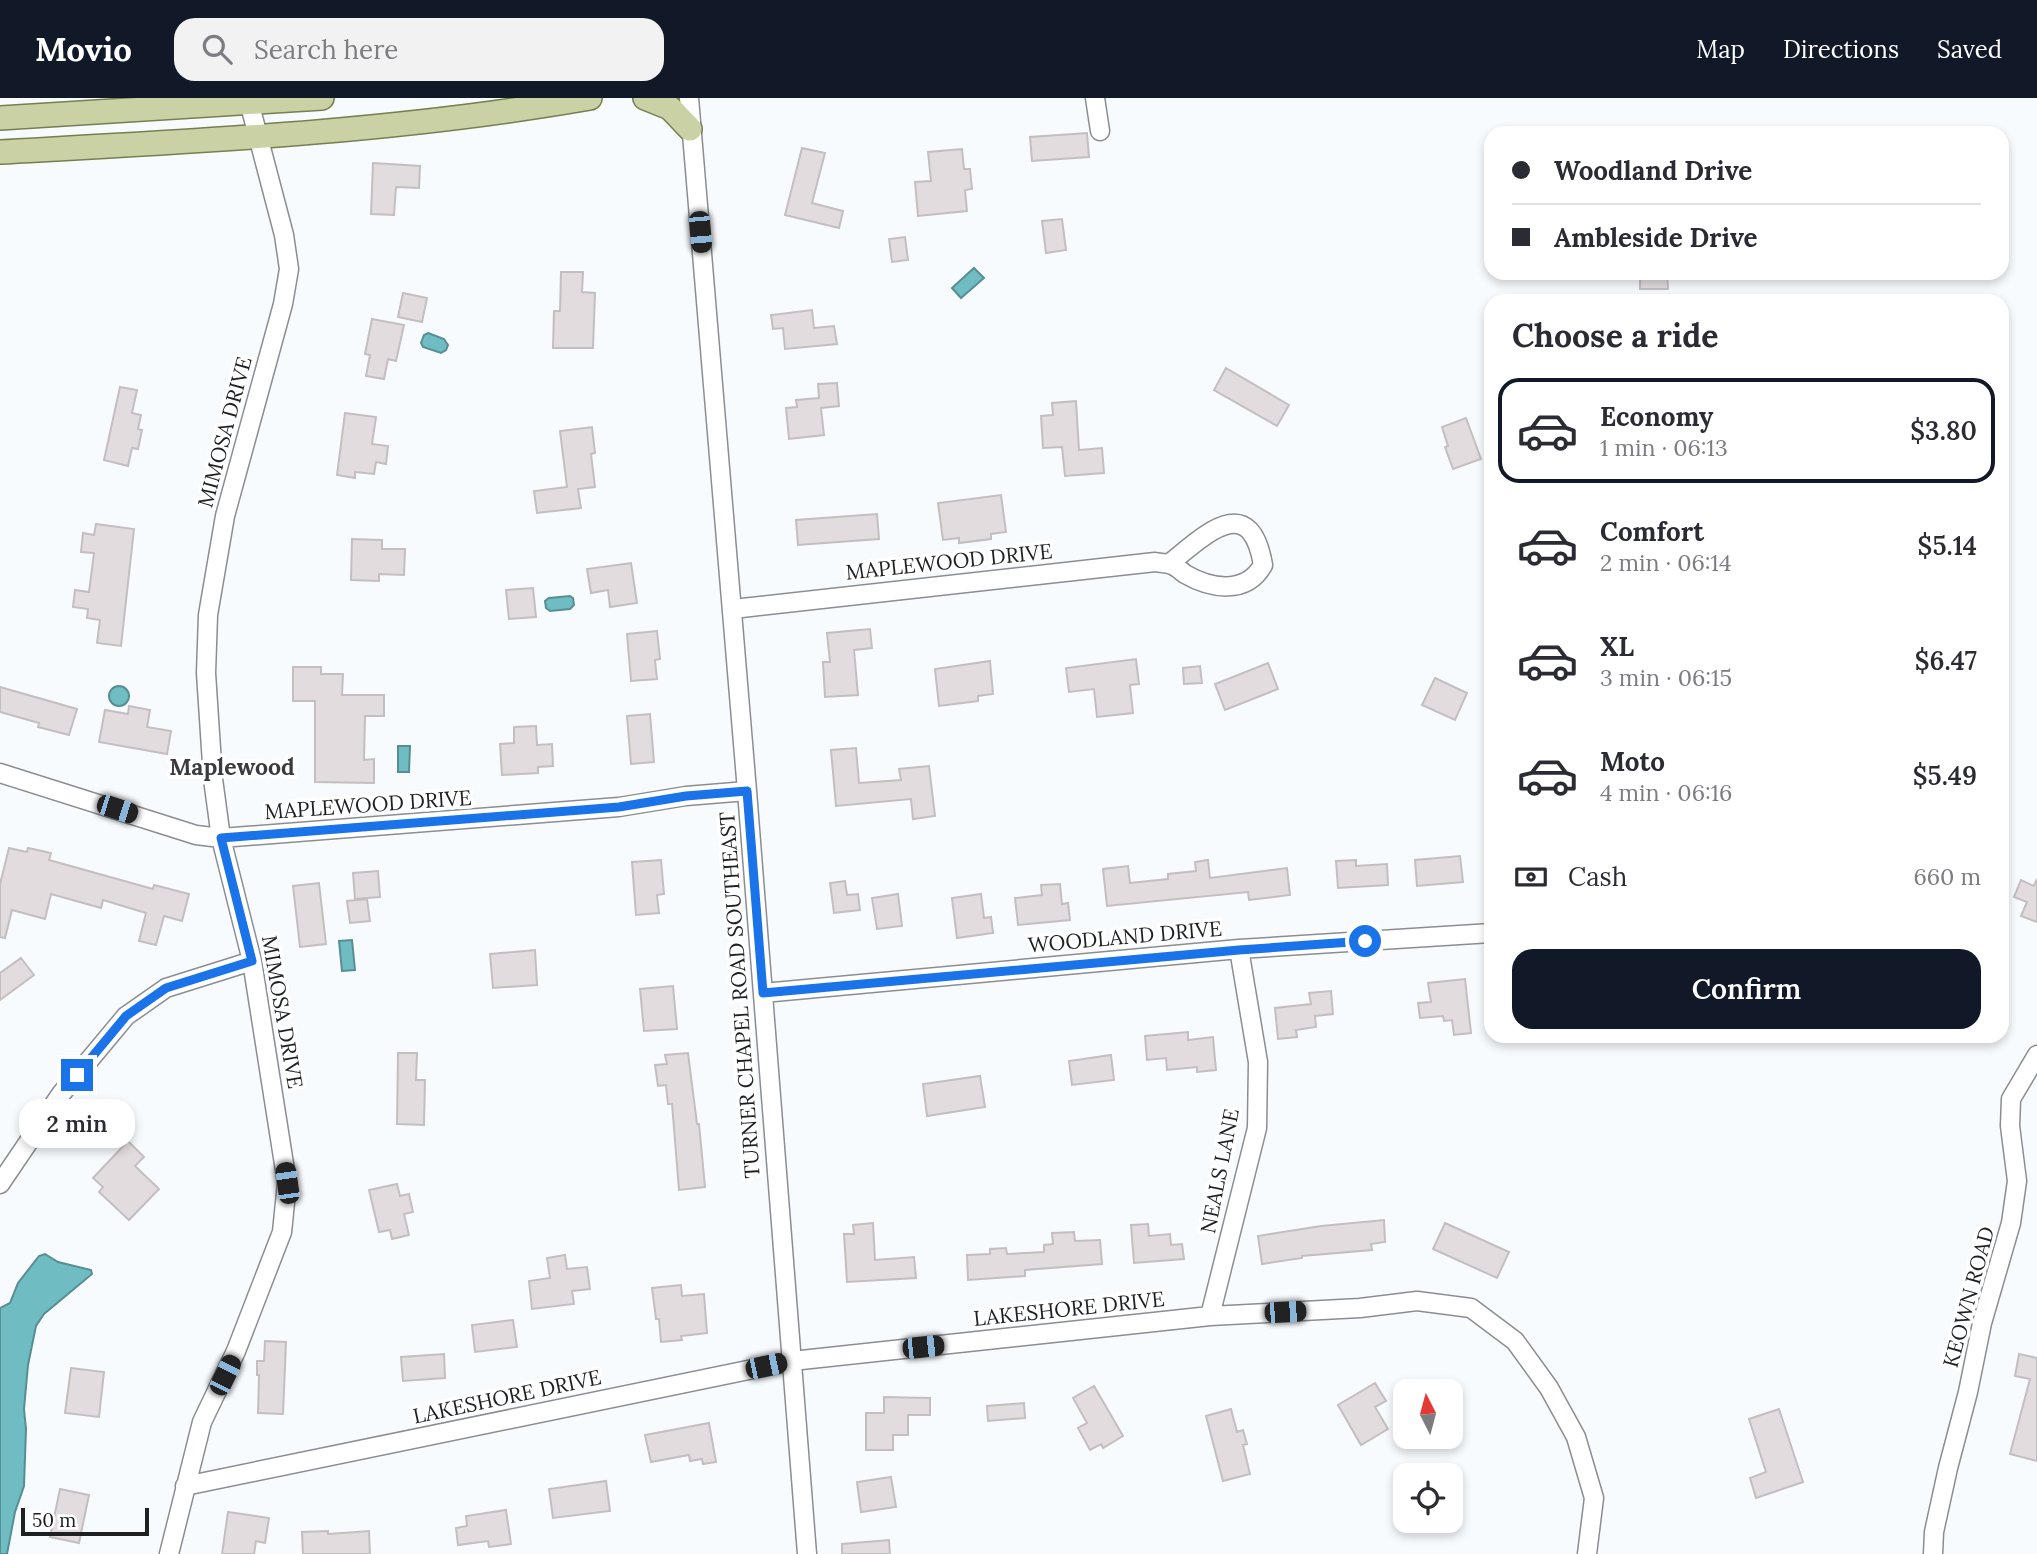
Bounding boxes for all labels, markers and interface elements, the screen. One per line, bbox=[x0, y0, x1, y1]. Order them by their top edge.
search box bbox=[174, 18, 664, 81]
text: Movio bbox=[35, 28, 132, 70]
icon: search bbox=[198, 30, 236, 68]
text: Search here bbox=[254, 33, 398, 66]
text: Map bbox=[1696, 34, 1745, 65]
text: Directions bbox=[1783, 34, 1899, 65]
text: Saved bbox=[1937, 34, 2002, 65]
text: Woodland Drive bbox=[1554, 154, 1752, 187]
car bbox=[688, 210, 713, 254]
text: Ambleside Drive bbox=[1554, 221, 1758, 254]
text: Choose a ride bbox=[1512, 315, 1719, 356]
street label: MIMOSA DRIVE bbox=[191, 353, 258, 510]
icon: car bbox=[1516, 399, 1579, 462]
text: Economy bbox=[1600, 400, 1713, 433]
text: $3.80 bbox=[1910, 414, 1977, 447]
text: 1 min · 06:13 bbox=[1600, 433, 1728, 462]
icon: car bbox=[1516, 514, 1579, 577]
text: Comfort bbox=[1600, 515, 1704, 548]
text: $5.14 bbox=[1918, 529, 1977, 562]
street label: MAPLEWOOD DRIVE bbox=[844, 537, 1054, 586]
text: 2 min · 06:14 bbox=[1600, 548, 1731, 577]
icon: car bbox=[1516, 629, 1579, 692]
text: XL bbox=[1600, 630, 1634, 663]
text: $6.47 bbox=[1915, 644, 1977, 677]
text: 3 min · 06:15 bbox=[1600, 663, 1732, 692]
icon: car bbox=[1516, 744, 1579, 807]
text: Moto bbox=[1600, 745, 1665, 778]
district label: Maplewood bbox=[169, 752, 295, 781]
text: $5.49 bbox=[1913, 759, 1977, 792]
text: 4 min · 06:16 bbox=[1600, 778, 1732, 807]
street label: MAPLEWOOD DRIVE bbox=[263, 784, 472, 825]
car bbox=[94, 793, 141, 825]
street label: TURNER CHAPEL ROAD SOUTHEAST bbox=[713, 811, 766, 1179]
icon: cash bbox=[1512, 858, 1550, 896]
text: Cash bbox=[1568, 860, 1627, 893]
text: 660 m bbox=[1914, 862, 1981, 891]
street label: WOODLAND DRIVE bbox=[1027, 915, 1223, 958]
route start bbox=[1349, 925, 1381, 957]
street label: MIMOSA DRIVE bbox=[256, 933, 309, 1091]
button: Confirm bbox=[1512, 949, 1981, 1029]
route end bbox=[61, 1059, 93, 1091]
callout: 2 min bbox=[19, 1100, 135, 1148]
street label: NEALS LANE bbox=[1194, 1106, 1245, 1236]
text: 2 min bbox=[47, 1109, 107, 1138]
car bbox=[274, 1161, 301, 1205]
street label: KEOWN ROAD bbox=[1937, 1224, 2000, 1370]
street label: LAKESHORE DRIVE bbox=[972, 1285, 1166, 1332]
car bbox=[1264, 1300, 1307, 1324]
car bbox=[902, 1334, 945, 1360]
car bbox=[744, 1351, 789, 1381]
car bbox=[207, 1352, 244, 1398]
street label: LAKESHORE DRIVE bbox=[410, 1363, 604, 1430]
north arrow bbox=[1393, 1379, 1463, 1449]
map controls bbox=[1393, 1379, 1463, 1533]
button: locate bbox=[1393, 1463, 1463, 1533]
scale bar bbox=[21, 1505, 149, 1537]
text: 50 m bbox=[32, 1508, 76, 1532]

